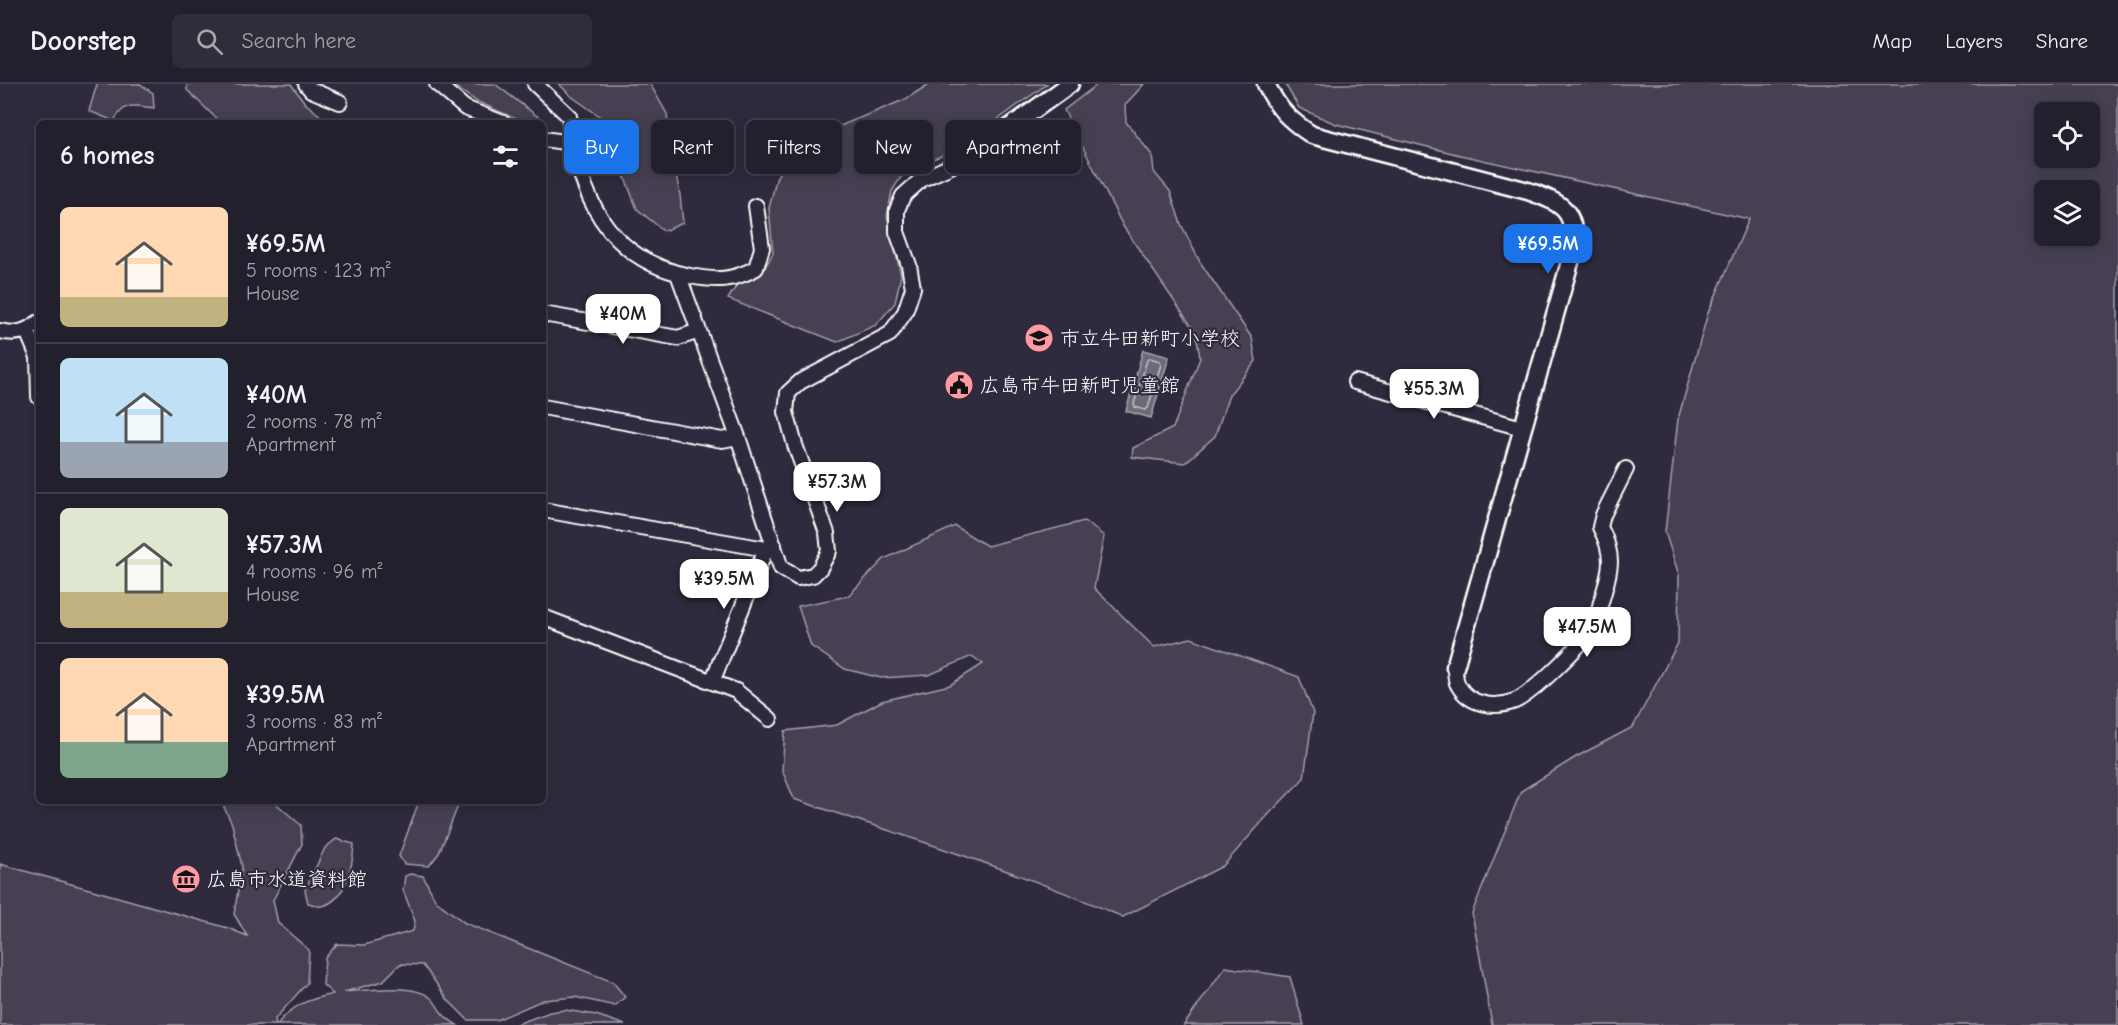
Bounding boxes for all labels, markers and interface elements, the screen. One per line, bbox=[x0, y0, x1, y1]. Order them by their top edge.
search box bbox=[172, 14, 592, 68]
text: Doorstep bbox=[30, 25, 136, 57]
icon: search bbox=[193, 25, 226, 58]
text: Search here bbox=[241, 28, 356, 54]
text: Map bbox=[1873, 29, 1912, 53]
text: Layers bbox=[1945, 29, 2003, 53]
text: Share bbox=[2036, 29, 2088, 53]
map controls bbox=[2034, 102, 2100, 246]
button: locate bbox=[2034, 102, 2100, 168]
chip: Buy bbox=[564, 120, 639, 174]
chip: Rent bbox=[651, 120, 734, 174]
chip: Filters bbox=[746, 120, 842, 174]
chip: New bbox=[854, 120, 933, 174]
chip: Apartment bbox=[945, 120, 1081, 174]
icon: filters bbox=[489, 140, 522, 173]
text: 6 homes bbox=[60, 141, 155, 171]
button: layers bbox=[2034, 180, 2100, 246]
pin: ¥69.5M bbox=[1499, 224, 1597, 275]
text: ¥69.5M bbox=[246, 229, 325, 259]
icon: home bbox=[108, 231, 180, 303]
text: ¥69.5M bbox=[1517, 232, 1579, 255]
text: 5 rooms · 123 m² bbox=[246, 259, 391, 282]
text: House bbox=[246, 282, 300, 305]
pin: ¥40M bbox=[587, 294, 659, 345]
text: ¥40M bbox=[600, 302, 646, 325]
school or university icon: 市立牛田新町小学校 bbox=[1023, 322, 1055, 354]
place label: 市立牛田新町小学校 bbox=[1060, 327, 1240, 350]
public building icon: 広島市牛田新町児童館 bbox=[943, 369, 975, 401]
pin: ¥55.3M bbox=[1385, 369, 1483, 420]
place label: 広島市牛田新町児童館 bbox=[980, 374, 1180, 397]
text: ¥55.3M bbox=[1404, 377, 1464, 400]
text: ¥40M bbox=[246, 380, 307, 410]
icon: home bbox=[108, 382, 180, 454]
text: 2 rooms · 78 m² bbox=[246, 410, 382, 433]
text: Apartment bbox=[246, 433, 336, 456]
pin: ¥57.3M bbox=[788, 462, 886, 513]
text: ¥57.3M bbox=[807, 470, 867, 493]
text: ¥57.3M bbox=[246, 530, 323, 560]
icon: home bbox=[108, 532, 180, 604]
pin: ¥39.5M bbox=[675, 559, 773, 610]
text: 4 rooms · 96 m² bbox=[246, 560, 383, 583]
text: ¥39.5M bbox=[694, 567, 754, 590]
text: House bbox=[246, 583, 300, 606]
pin: ¥47.5M bbox=[1538, 607, 1636, 658]
text: ¥47.5M bbox=[1558, 615, 1616, 638]
text: ¥39.5M bbox=[246, 680, 325, 710]
icon: home bbox=[108, 682, 180, 754]
text: 3 rooms · 83 m² bbox=[246, 710, 382, 733]
text: Apartment bbox=[246, 733, 336, 756]
museum icon: 広島市水道資料館 bbox=[170, 863, 202, 895]
place label: 広島市水道資料館 bbox=[207, 868, 367, 891]

